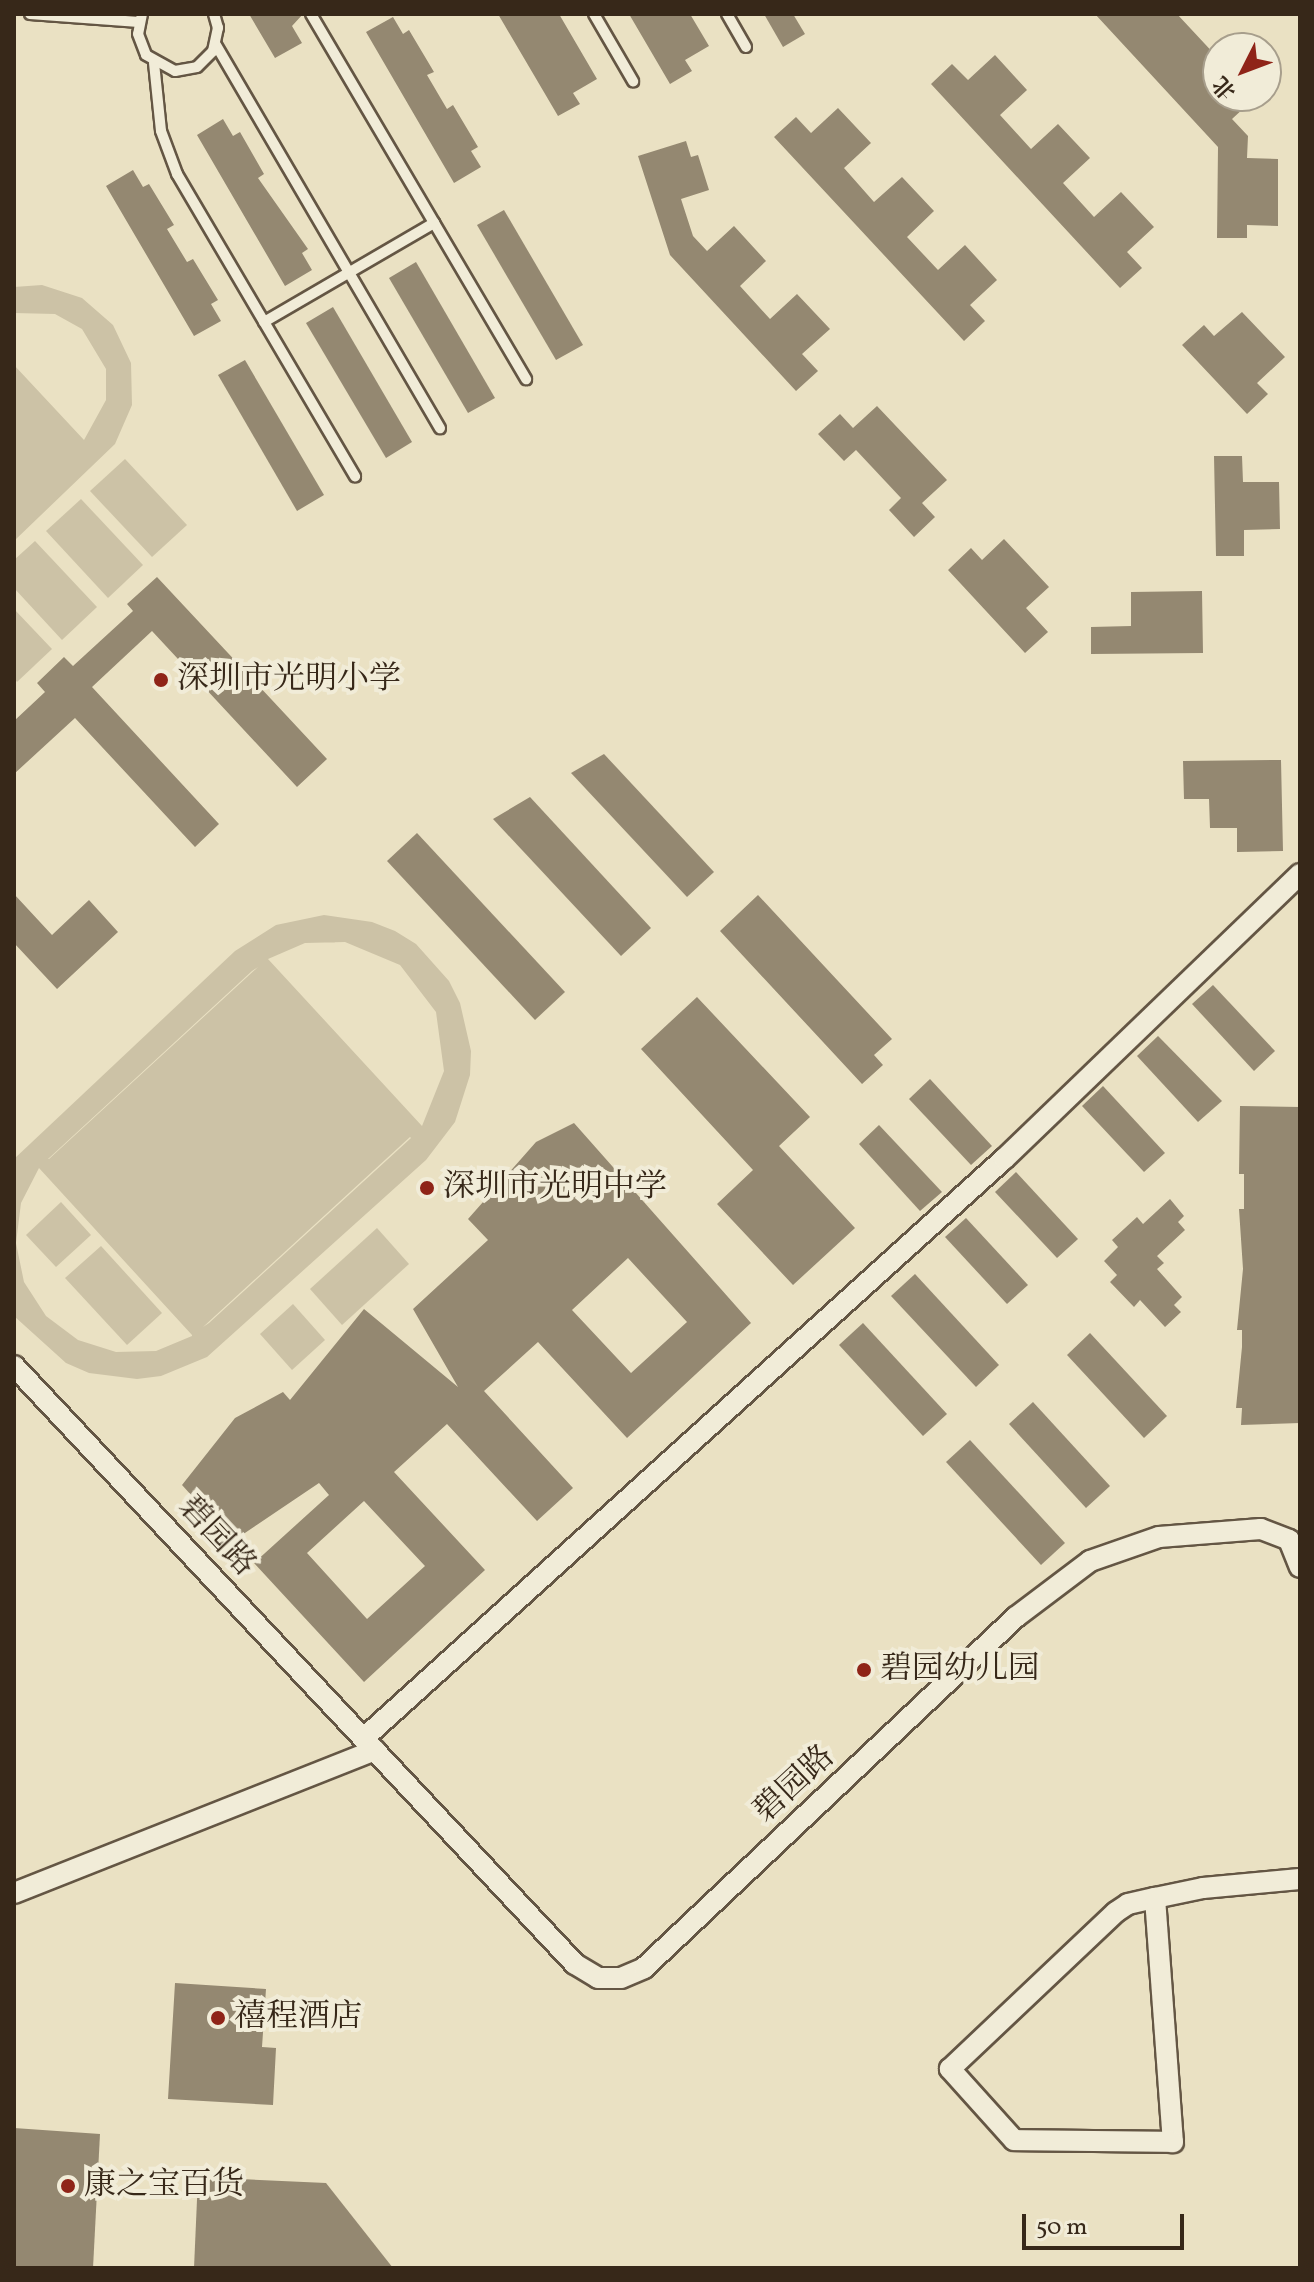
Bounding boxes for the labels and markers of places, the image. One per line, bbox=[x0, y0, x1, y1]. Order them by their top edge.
place label: 深圳市光明小学 bbox=[177, 661, 401, 699]
marker: 深圳市光明小学 bbox=[152, 671, 170, 689]
place label: 深圳市光明中学 bbox=[443, 1169, 667, 1207]
marker: 深圳市光明中学 bbox=[418, 1179, 436, 1197]
place label: 碧园幼儿园 bbox=[880, 1651, 1040, 1689]
marker: 碧园幼儿园 bbox=[855, 1661, 873, 1679]
place label: 禧程酒店 bbox=[234, 1999, 362, 2037]
marker: 禧程酒店 bbox=[209, 2009, 227, 2027]
place label: 康之宝百货 bbox=[84, 2167, 244, 2205]
marker: 康之宝百货 bbox=[59, 2177, 77, 2195]

